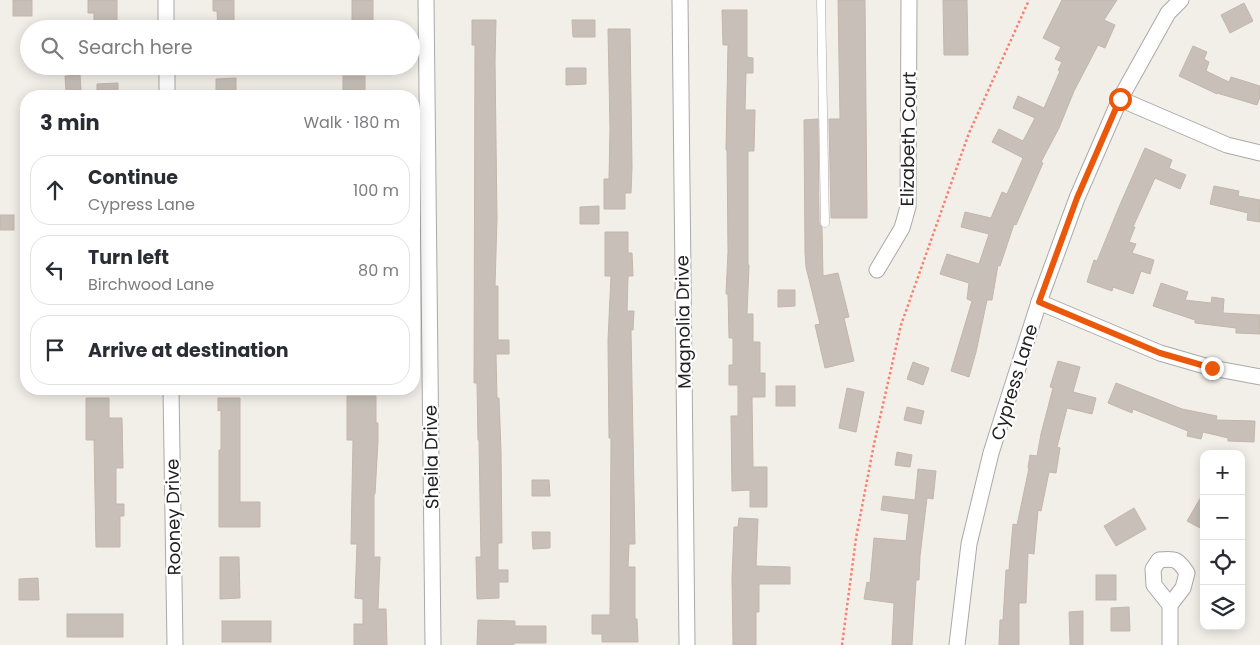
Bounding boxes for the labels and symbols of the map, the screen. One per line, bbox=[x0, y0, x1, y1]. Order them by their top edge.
street label: Elizabeth Court bbox=[894, 71, 922, 207]
route start bbox=[1109, 88, 1132, 111]
street label: Magnolia Drive bbox=[669, 255, 697, 389]
street label: Cypress Lane bbox=[984, 321, 1044, 443]
route end bbox=[1201, 357, 1224, 380]
street label: Sheila Drive bbox=[418, 405, 444, 509]
street label: Rooney Drive bbox=[159, 458, 187, 576]

